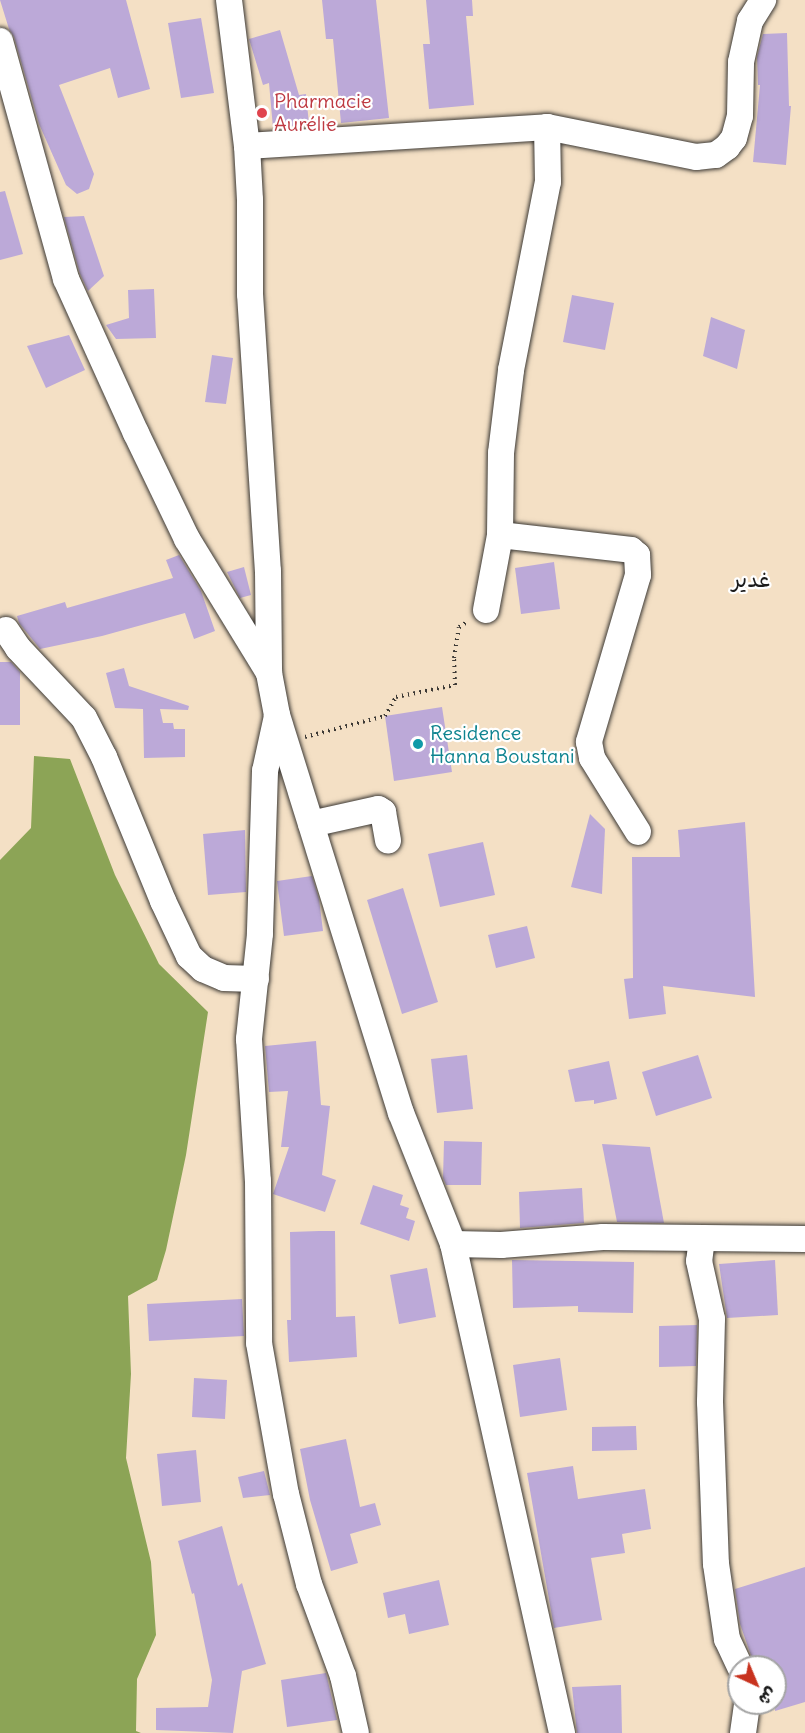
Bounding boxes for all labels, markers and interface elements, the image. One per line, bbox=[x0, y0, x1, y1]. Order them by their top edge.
place label: Pharmacie Aurélie bbox=[274, 89, 371, 136]
marker: Pharmacie Aurélie bbox=[255, 106, 269, 120]
district label: غدير bbox=[732, 567, 770, 593]
place label: Residence Hanna Boustani bbox=[430, 720, 574, 767]
marker: Residence Hanna Boustani bbox=[411, 737, 425, 751]
north arrow bbox=[727, 1655, 787, 1715]
text: ش bbox=[755, 1683, 781, 1710]

